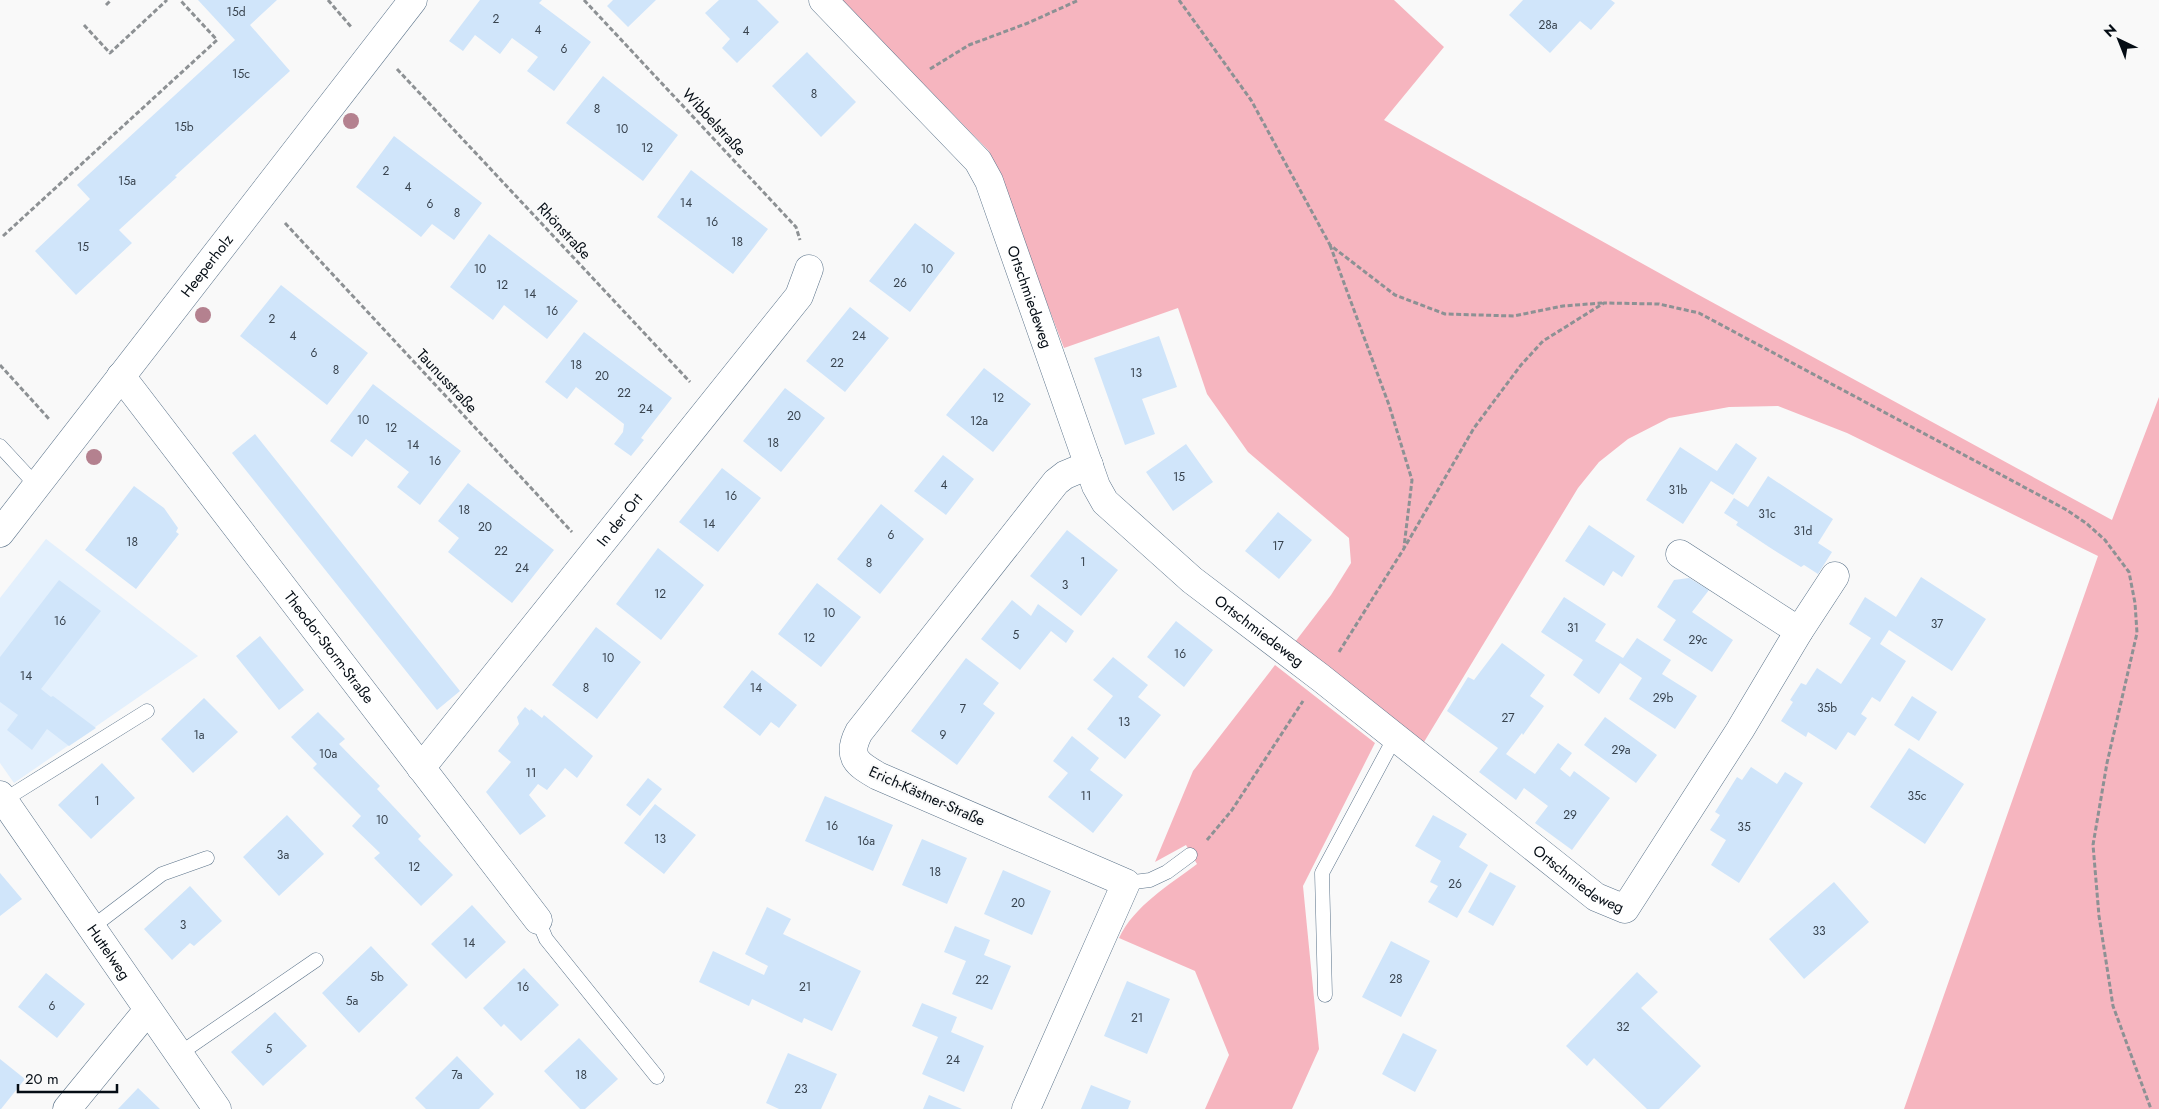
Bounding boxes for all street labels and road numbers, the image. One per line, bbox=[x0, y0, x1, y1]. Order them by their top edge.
street label: Wibbelstraße bbox=[677, 83, 751, 161]
street label: Rhönstraße bbox=[532, 198, 596, 264]
street label: Heeperholz bbox=[176, 230, 238, 302]
street label: Ortschmiedeweg bbox=[1001, 242, 1058, 351]
street label: Taunusstraße bbox=[411, 344, 483, 418]
street label: In der Ort bbox=[592, 488, 648, 551]
street label: Theodor-Storm-Straße bbox=[279, 587, 379, 708]
street label: Ortschmiedeweg bbox=[1210, 590, 1309, 672]
street label: Erich-Kästner-Straße bbox=[865, 760, 989, 832]
street label: Ortschmiedeweg bbox=[1528, 840, 1627, 918]
street label: Huttelweg bbox=[82, 920, 136, 984]

